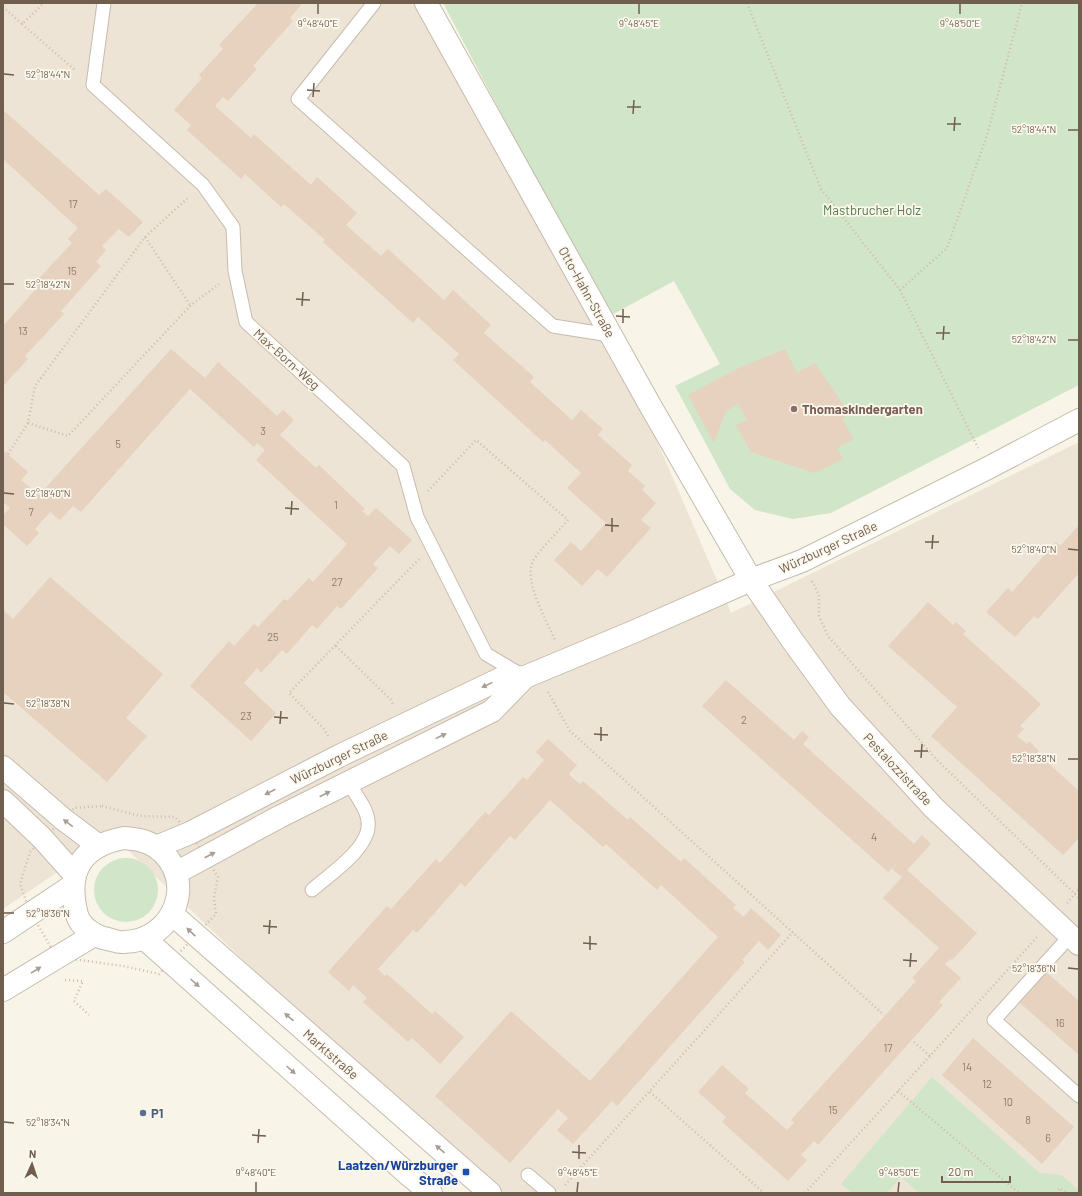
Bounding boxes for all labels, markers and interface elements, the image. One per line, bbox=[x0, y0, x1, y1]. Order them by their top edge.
text: 9°48'40"E bbox=[298, 17, 338, 29]
text: 9°48'45"E bbox=[619, 17, 659, 29]
text: 9°48'50"E bbox=[940, 17, 980, 29]
text: 52°18'44"N bbox=[26, 68, 70, 80]
text: 52°18'44"N bbox=[1012, 123, 1056, 135]
house number: 17 bbox=[68, 197, 78, 210]
park label: Mastbrucher Holz bbox=[823, 202, 921, 218]
street label: Otto-Hahn-Straße bbox=[555, 244, 619, 340]
house number: 15 bbox=[67, 264, 77, 277]
text: 52°18'42"N bbox=[26, 278, 70, 290]
house number: 13 bbox=[18, 324, 28, 337]
street label: Max-Born-Weg bbox=[251, 325, 323, 393]
text: 52°18'42"N bbox=[1012, 333, 1056, 345]
place label: Thomaskindergarten bbox=[802, 401, 923, 417]
marker: Thomaskindergarten bbox=[789, 404, 799, 414]
house number: 3 bbox=[260, 424, 266, 437]
house number: 5 bbox=[115, 437, 121, 450]
text: 52°18'40"N bbox=[26, 487, 70, 499]
house number: 1 bbox=[334, 498, 338, 511]
house number: 7 bbox=[28, 505, 34, 518]
street label: Würzburger Straße bbox=[776, 517, 880, 577]
text: 52°18'40"N bbox=[1012, 543, 1056, 555]
house number: 27 bbox=[331, 575, 343, 588]
house number: 25 bbox=[267, 630, 279, 643]
one-way arrow bbox=[482, 682, 493, 688]
text: 52°18'38"N bbox=[26, 697, 70, 709]
house number: 23 bbox=[240, 709, 252, 722]
house number: 2 bbox=[741, 713, 747, 726]
street label: Würzburger Straße bbox=[288, 726, 390, 788]
street label: Pestalozzistraße bbox=[860, 729, 936, 809]
one-way arrow bbox=[436, 733, 447, 739]
text: 52°18'38"N bbox=[1012, 752, 1056, 764]
one-way arrow bbox=[264, 789, 276, 795]
one-way arrow bbox=[319, 791, 331, 797]
one-way arrow bbox=[62, 819, 73, 827]
house number: 4 bbox=[871, 830, 877, 843]
one-way arrow bbox=[204, 851, 216, 858]
text: 52°18'36"N bbox=[26, 907, 70, 919]
one-way arrow bbox=[186, 927, 196, 937]
text: 52°18'36"N bbox=[1012, 962, 1056, 974]
one-way arrow bbox=[30, 966, 42, 973]
one-way arrow bbox=[190, 978, 200, 988]
one-way arrow bbox=[284, 1013, 295, 1022]
house number: 16 bbox=[1055, 1016, 1065, 1029]
street label: Marktstraße bbox=[300, 1026, 362, 1083]
house number: 17 bbox=[883, 1041, 893, 1054]
house number: 14 bbox=[962, 1060, 972, 1073]
one-way arrow bbox=[286, 1065, 297, 1074]
house number: 12 bbox=[982, 1077, 992, 1090]
house number: 10 bbox=[1003, 1095, 1013, 1108]
house number: 15 bbox=[828, 1103, 838, 1116]
place label: P1 bbox=[151, 1105, 163, 1121]
marker: P1 bbox=[138, 1108, 148, 1118]
house number: 8 bbox=[1025, 1113, 1031, 1126]
text: 52°18'34"N bbox=[26, 1116, 70, 1128]
house number: 6 bbox=[1045, 1131, 1051, 1144]
north arrow bbox=[12, 1144, 52, 1184]
one-way arrow bbox=[435, 1144, 445, 1153]
text: N bbox=[29, 1147, 37, 1160]
place label: Laatzen/Würzburger Straße bbox=[338, 1157, 458, 1188]
scale bar bbox=[942, 1158, 1010, 1184]
text: 20 m bbox=[948, 1164, 974, 1178]
text: 9°48'40"E bbox=[236, 1166, 276, 1178]
text: 9°48'45"E bbox=[558, 1166, 598, 1178]
text: 9°48'50"E bbox=[879, 1166, 919, 1178]
marker: Laatzen/Würzburger Straße bbox=[461, 1167, 471, 1177]

